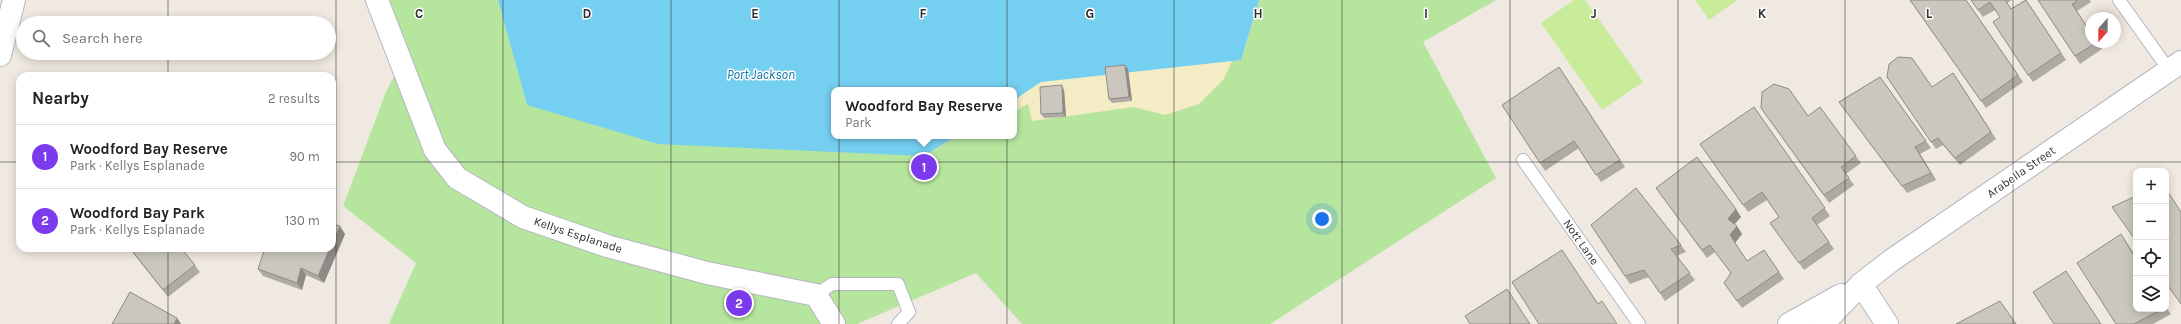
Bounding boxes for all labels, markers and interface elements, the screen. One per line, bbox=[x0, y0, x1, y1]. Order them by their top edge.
text: C bbox=[415, 6, 423, 21]
text: D bbox=[583, 6, 592, 21]
text: E bbox=[751, 6, 759, 21]
text: F bbox=[919, 6, 927, 21]
text: G bbox=[1086, 6, 1094, 21]
text: H bbox=[1253, 6, 1263, 21]
text: I bbox=[1424, 6, 1428, 21]
text: J bbox=[1591, 6, 1597, 21]
text: K bbox=[1758, 6, 1767, 21]
text: L bbox=[1926, 6, 1933, 21]
north arrow bbox=[2085, 12, 2121, 48]
search box bbox=[16, 16, 336, 60]
icon: search bbox=[30, 27, 52, 49]
text: Search here bbox=[62, 29, 143, 47]
water label: Port Jackson bbox=[727, 67, 795, 82]
popup bbox=[831, 87, 1017, 139]
text: Nearby bbox=[32, 88, 89, 108]
text: 2 results bbox=[268, 91, 320, 106]
text: Woodford Bay Reserve bbox=[845, 97, 1003, 115]
text: Park bbox=[845, 115, 872, 130]
text: Woodford Bay Reserve bbox=[70, 140, 228, 158]
street label: Arabella Street bbox=[1984, 143, 2058, 201]
text: 1 bbox=[43, 149, 47, 164]
text: 90 m bbox=[289, 149, 320, 164]
pin: 1 bbox=[911, 152, 937, 182]
text: Park · Kellys Esplanade bbox=[70, 158, 205, 173]
map controls bbox=[2133, 168, 2169, 312]
button: + bbox=[2133, 168, 2169, 204]
text: Woodford Bay Park bbox=[70, 204, 205, 222]
button: − bbox=[2133, 204, 2169, 240]
your location bbox=[1312, 209, 1332, 229]
text: 2 bbox=[41, 213, 49, 228]
text: 130 m bbox=[285, 213, 320, 228]
street label: Kellys Esplanade bbox=[532, 214, 624, 256]
street label: Nott Lane bbox=[1560, 217, 1602, 267]
text: Park · Kellys Esplanade bbox=[70, 222, 205, 237]
button: locate bbox=[2133, 240, 2169, 276]
button: layers bbox=[2133, 276, 2169, 312]
pin: 2 bbox=[726, 288, 752, 318]

